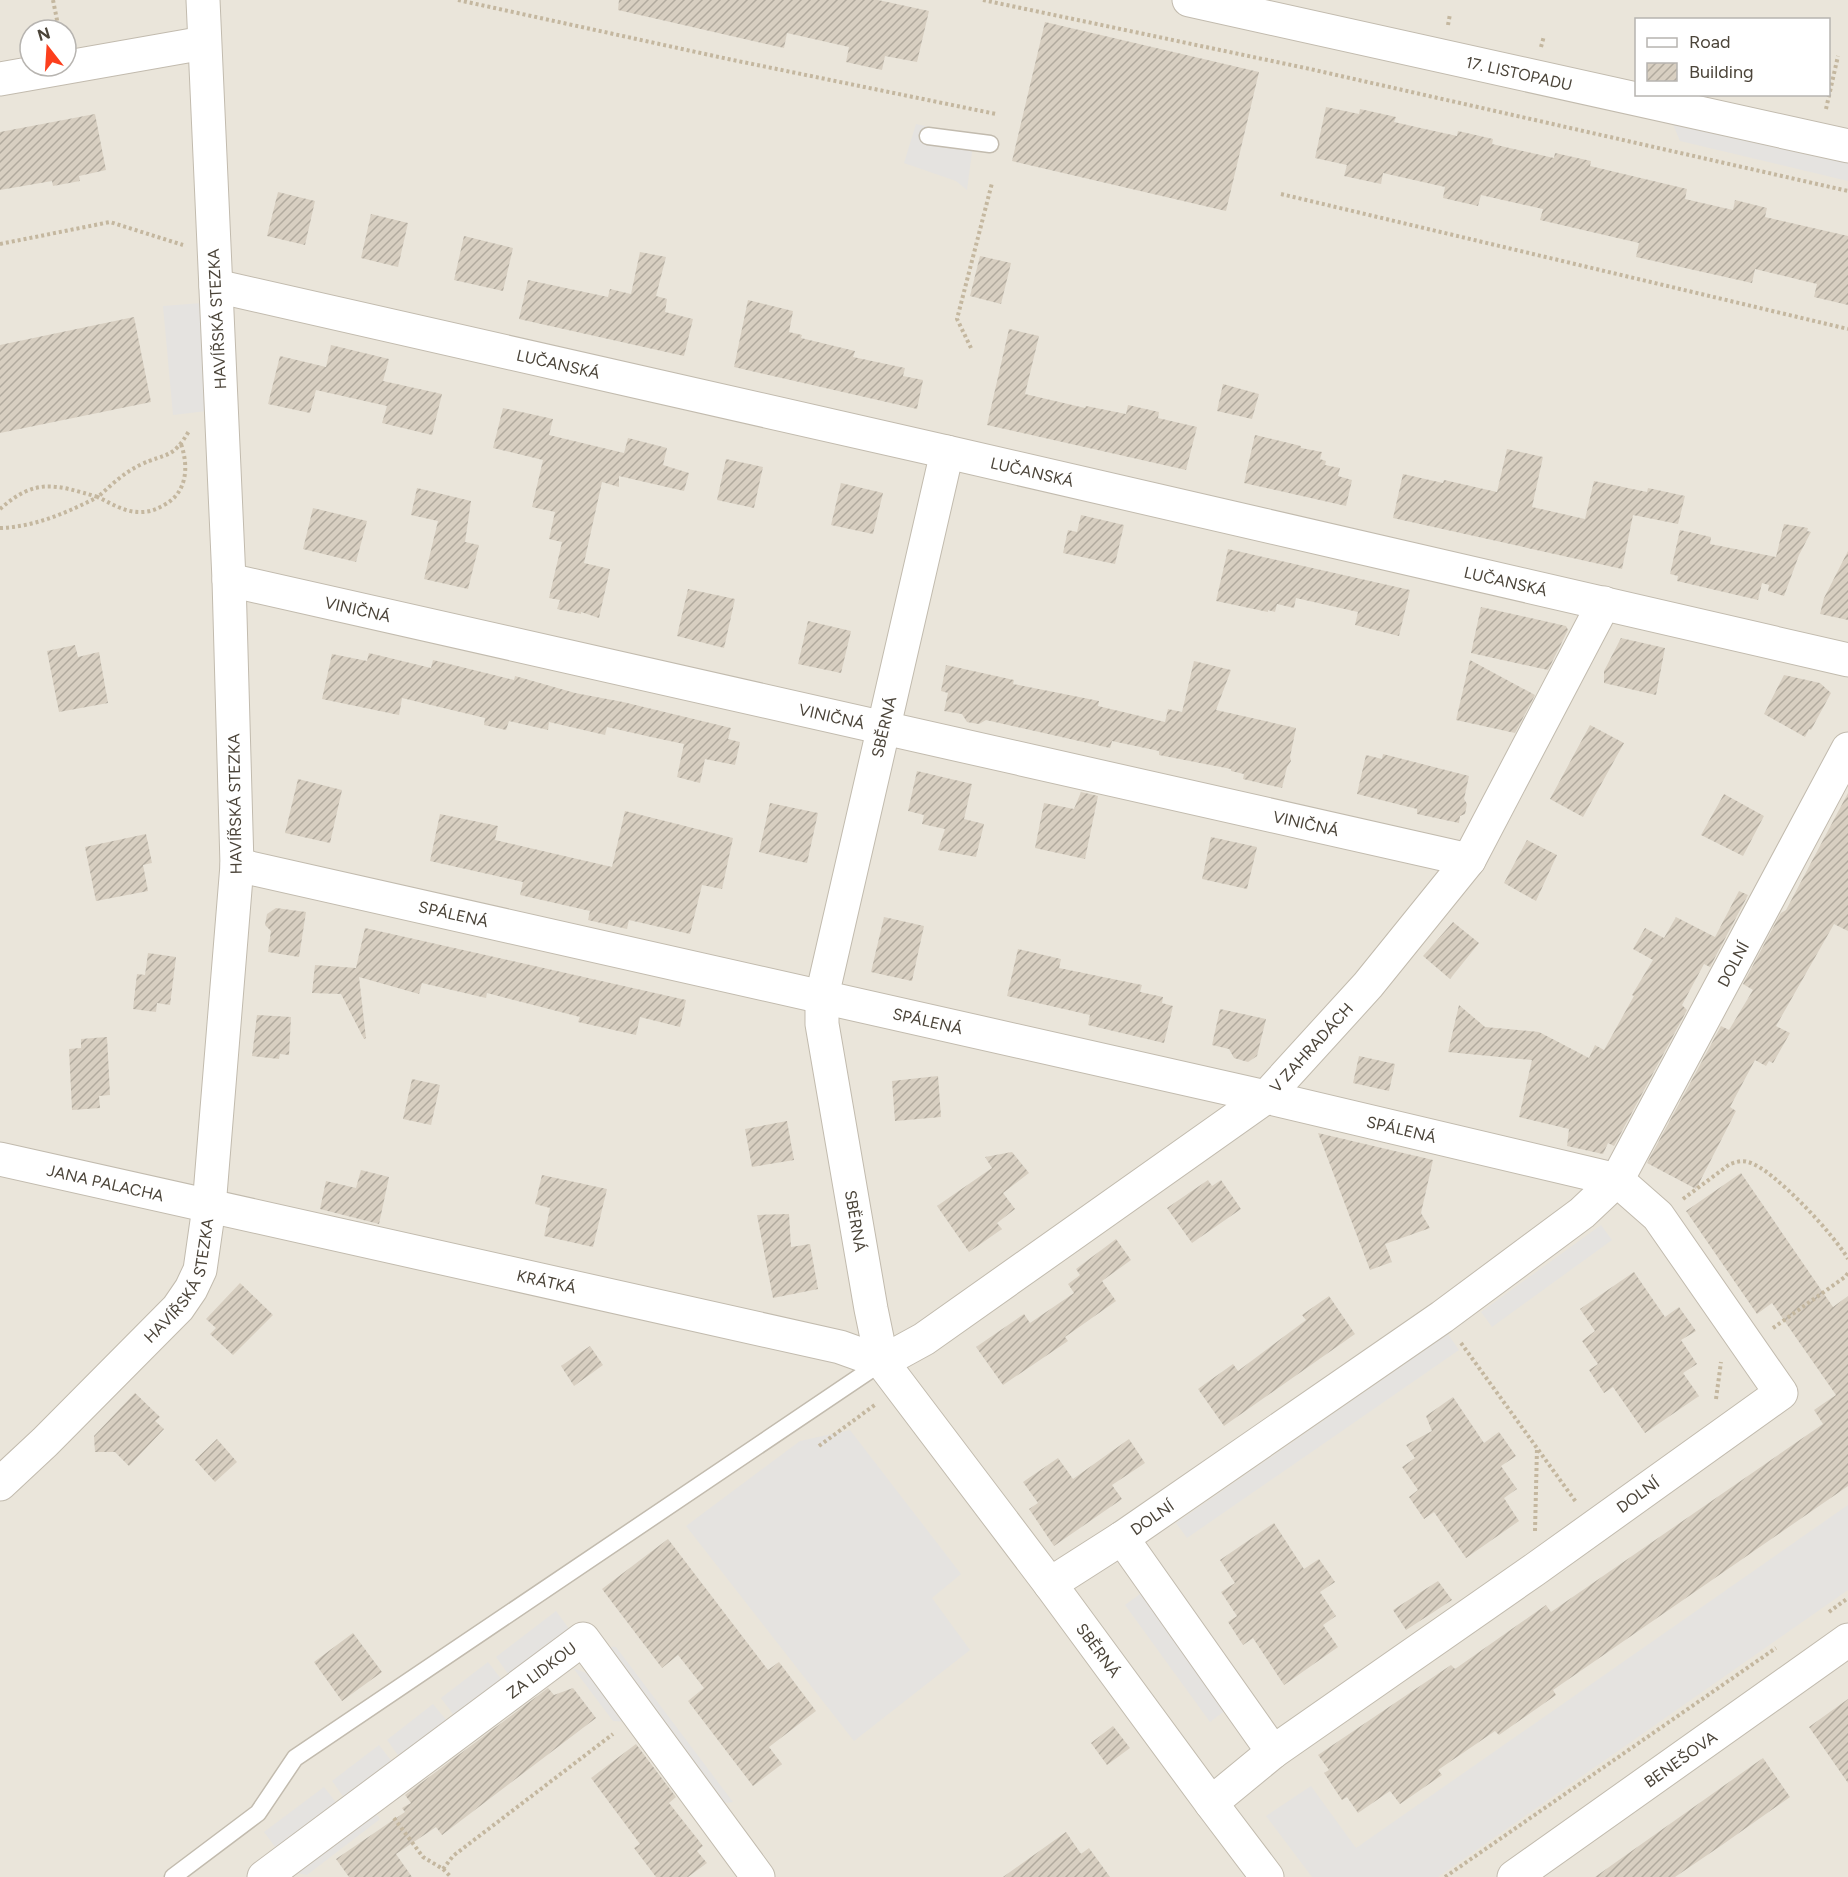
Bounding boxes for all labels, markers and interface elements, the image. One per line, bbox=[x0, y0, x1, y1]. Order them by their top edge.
north arrow bbox=[18, 18, 78, 78]
legend bbox=[1635, 18, 1830, 96]
text: N bbox=[35, 23, 52, 45]
text: Road bbox=[1689, 31, 1730, 53]
street label: 17. LISTOPADU bbox=[1464, 52, 1574, 94]
text: Building bbox=[1689, 61, 1754, 83]
street label: HAVÍŘSKÁ STEZKA bbox=[204, 248, 230, 390]
street label: LUČANSKÁ bbox=[515, 345, 602, 382]
street label: LUČANSKÁ bbox=[989, 453, 1076, 490]
street label: LUČANSKÁ bbox=[1462, 562, 1549, 600]
street label: VINIČNÁ bbox=[323, 592, 393, 626]
street label: SBĚRNÁ bbox=[868, 694, 900, 759]
street label: VINIČNÁ bbox=[797, 699, 867, 733]
street label: HAVÍŘSKÁ STEZKA bbox=[224, 733, 246, 875]
street label: VINIČNÁ bbox=[1271, 807, 1341, 840]
street label: SPÁLENÁ bbox=[417, 897, 490, 931]
street label: DOLNÍ bbox=[1713, 937, 1753, 990]
street label: V ZAHRADÁCH bbox=[1266, 999, 1357, 1096]
street label: SPÁLENÁ bbox=[891, 1004, 965, 1038]
street label: SPÁLENÁ bbox=[1365, 1112, 1438, 1146]
street label: JANA PALACHA bbox=[45, 1160, 166, 1205]
street label: SBĚRNÁ bbox=[841, 1189, 871, 1253]
street label: HAVÍŘSKÁ STEZKA bbox=[140, 1217, 217, 1347]
street label: KRÁTKÁ bbox=[515, 1265, 578, 1297]
street label: DOLNÍ bbox=[1613, 1473, 1664, 1517]
street label: DOLNÍ bbox=[1127, 1495, 1178, 1539]
street label: SBĚRNÁ bbox=[1073, 1619, 1125, 1681]
street label: ZA LIDKOU bbox=[503, 1638, 580, 1702]
street label: BENEŠOVA bbox=[1640, 1727, 1720, 1791]

